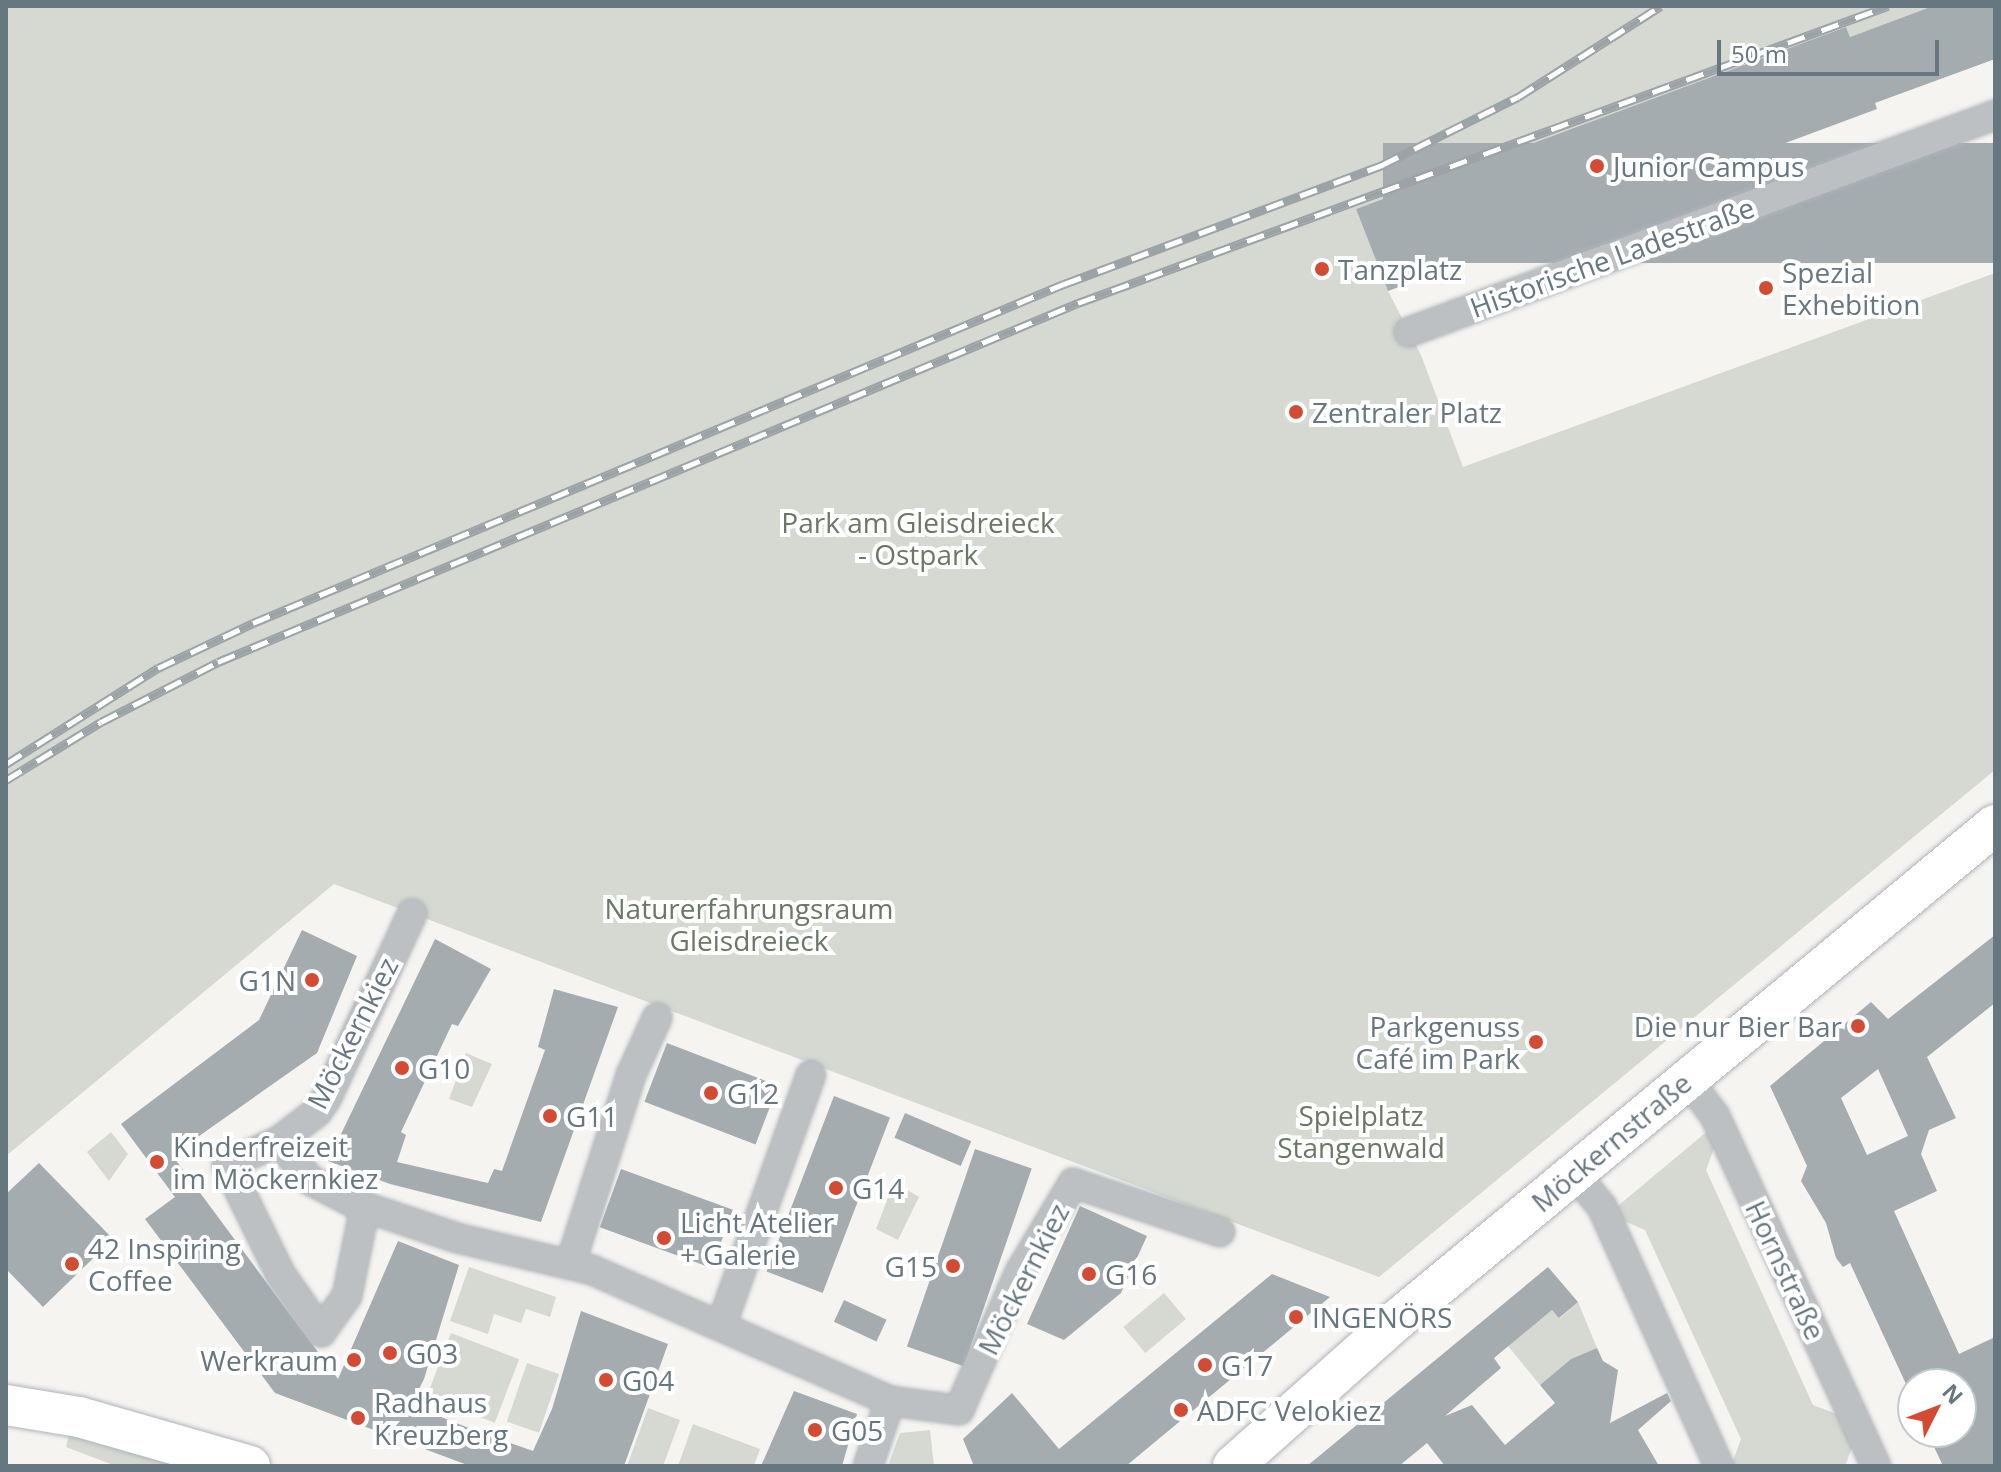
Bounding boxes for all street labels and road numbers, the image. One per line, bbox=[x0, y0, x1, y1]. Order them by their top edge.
street label: Historische Ladestraße bbox=[1465, 190, 1759, 324]
street label: Möckernkiez bbox=[300, 952, 404, 1114]
street label: Möckernstraße bbox=[1524, 1066, 1698, 1218]
street label: Hornstraße bbox=[1739, 1195, 1833, 1345]
street label: Möckernkiez bbox=[971, 1198, 1075, 1360]

